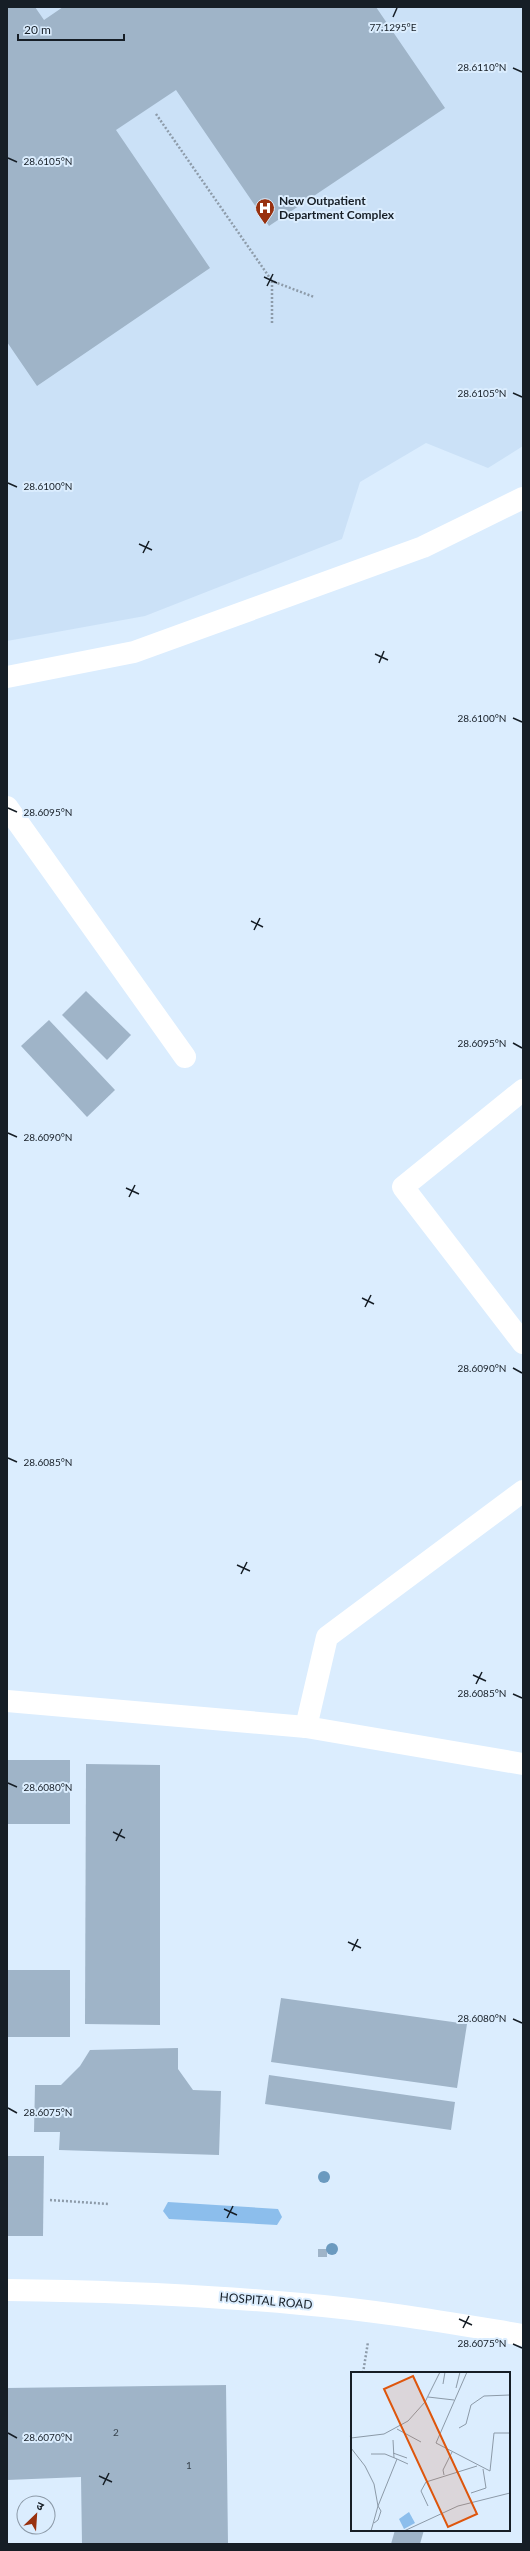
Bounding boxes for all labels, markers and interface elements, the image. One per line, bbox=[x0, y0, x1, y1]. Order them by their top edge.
scale bar bbox=[18, 16, 124, 42]
text: 77.1295°E bbox=[369, 21, 417, 33]
text: 20 m bbox=[24, 22, 51, 37]
text: 28.6110°N bbox=[458, 61, 506, 73]
text: 28.6105°N bbox=[24, 155, 72, 167]
place label: New Outpatient Department Complex bbox=[279, 193, 395, 222]
hospital icon: New Outpatient Department Complex bbox=[254, 197, 276, 225]
text: 28.6105°N bbox=[458, 387, 506, 399]
text: 28.6100°N bbox=[24, 480, 72, 492]
text: 28.6100°N bbox=[458, 712, 506, 724]
text: 28.6095°N bbox=[24, 806, 72, 818]
text: 28.6095°N bbox=[458, 1037, 506, 1049]
text: 28.6090°N bbox=[24, 1131, 72, 1143]
text: 28.6090°N bbox=[458, 1362, 506, 1374]
text: 28.6085°N bbox=[24, 1456, 72, 1468]
text: 28.6085°N bbox=[458, 1687, 506, 1699]
text: 28.6080°N bbox=[24, 1781, 72, 1793]
text: 28.6080°N bbox=[458, 2012, 506, 2024]
text: 28.6075°N bbox=[24, 2106, 72, 2118]
street label: HOSPITAL ROAD bbox=[219, 2289, 313, 2312]
text: 28.6075°N bbox=[458, 2337, 506, 2349]
inset map bbox=[351, 2372, 510, 2531]
house number: 2 bbox=[113, 2426, 119, 2438]
text: 28.6070°N bbox=[24, 2431, 72, 2443]
house number: 1 bbox=[186, 2459, 192, 2471]
north arrow bbox=[16, 2495, 56, 2535]
text: उ bbox=[35, 2498, 47, 2513]

